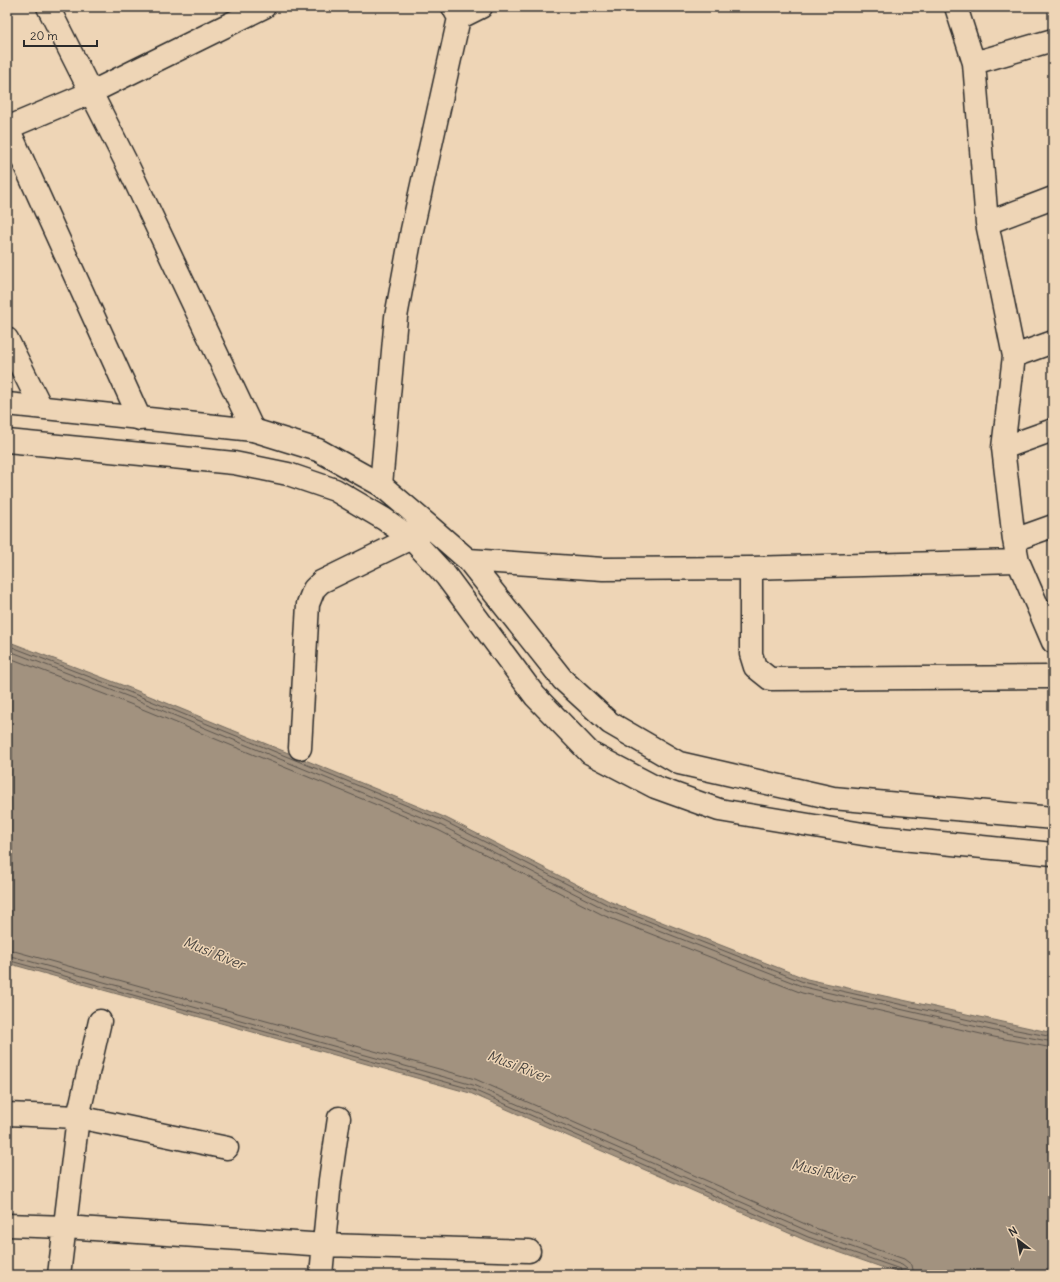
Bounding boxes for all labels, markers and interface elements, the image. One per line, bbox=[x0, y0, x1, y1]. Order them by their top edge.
scale bar bbox=[24, 22, 97, 48]
text: 20 m bbox=[30, 28, 58, 43]
water label: Musi River bbox=[181, 933, 249, 974]
water label: Musi River bbox=[485, 1046, 553, 1087]
water label: Musi River bbox=[790, 1155, 859, 1188]
north arrow bbox=[998, 1220, 1038, 1260]
text: N bbox=[1006, 1223, 1020, 1239]

